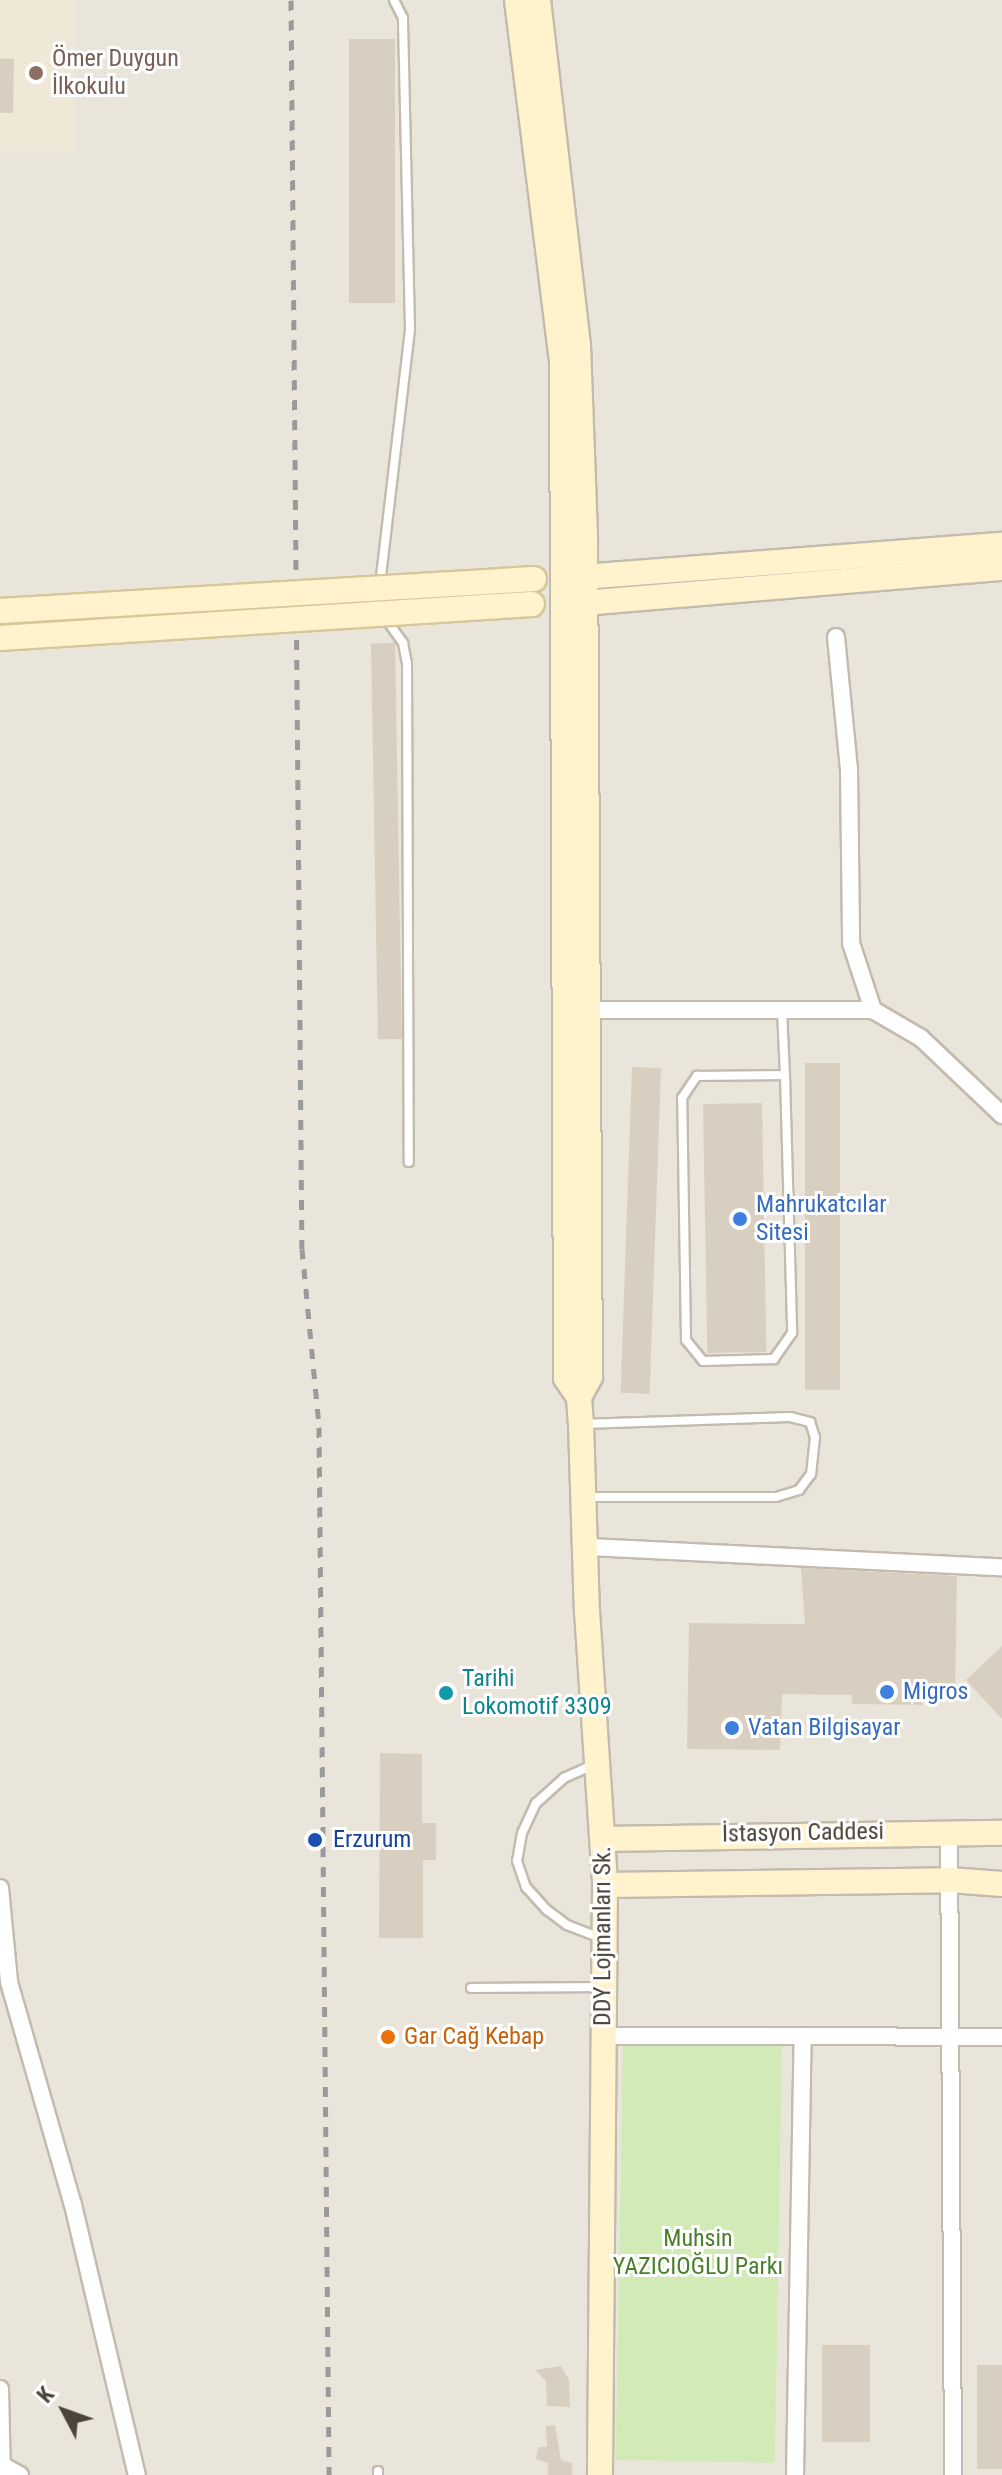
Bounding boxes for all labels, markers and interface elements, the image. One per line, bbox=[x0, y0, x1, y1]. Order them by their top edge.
place label: Ömer Duygun İlkokulu bbox=[52, 45, 179, 101]
marker: Ömer Duygun İlkokulu bbox=[27, 64, 45, 82]
place label: Mahrukatcılar Sitesi bbox=[756, 1191, 887, 1247]
marker: Mahrukatcılar Sitesi bbox=[731, 1210, 749, 1228]
place label: Tarihi Lokomotif 3309 bbox=[462, 1665, 612, 1721]
place label: Migros bbox=[903, 1678, 969, 1706]
marker: Migros bbox=[878, 1683, 896, 1701]
marker: Tarihi Lokomotif 3309 bbox=[437, 1684, 455, 1702]
place label: Vatan Bilgisayar bbox=[748, 1714, 900, 1742]
marker: Vatan Bilgisayar bbox=[723, 1719, 741, 1737]
street label: İstasyon Caddesi bbox=[722, 1817, 884, 1849]
place label: Erzurum bbox=[333, 1826, 411, 1854]
marker: Erzurum bbox=[304, 1829, 326, 1851]
street label: DDY Lojmanları Sk. bbox=[589, 1846, 617, 2026]
place label: Gar Cağ Kebap bbox=[404, 2023, 544, 2051]
marker: Gar Cağ Kebap bbox=[379, 2028, 397, 2046]
park label: Muhsin YAZICIOĞLU Parkı bbox=[613, 2225, 783, 2281]
north arrow bbox=[24, 2371, 104, 2451]
text: K bbox=[32, 2382, 59, 2408]

